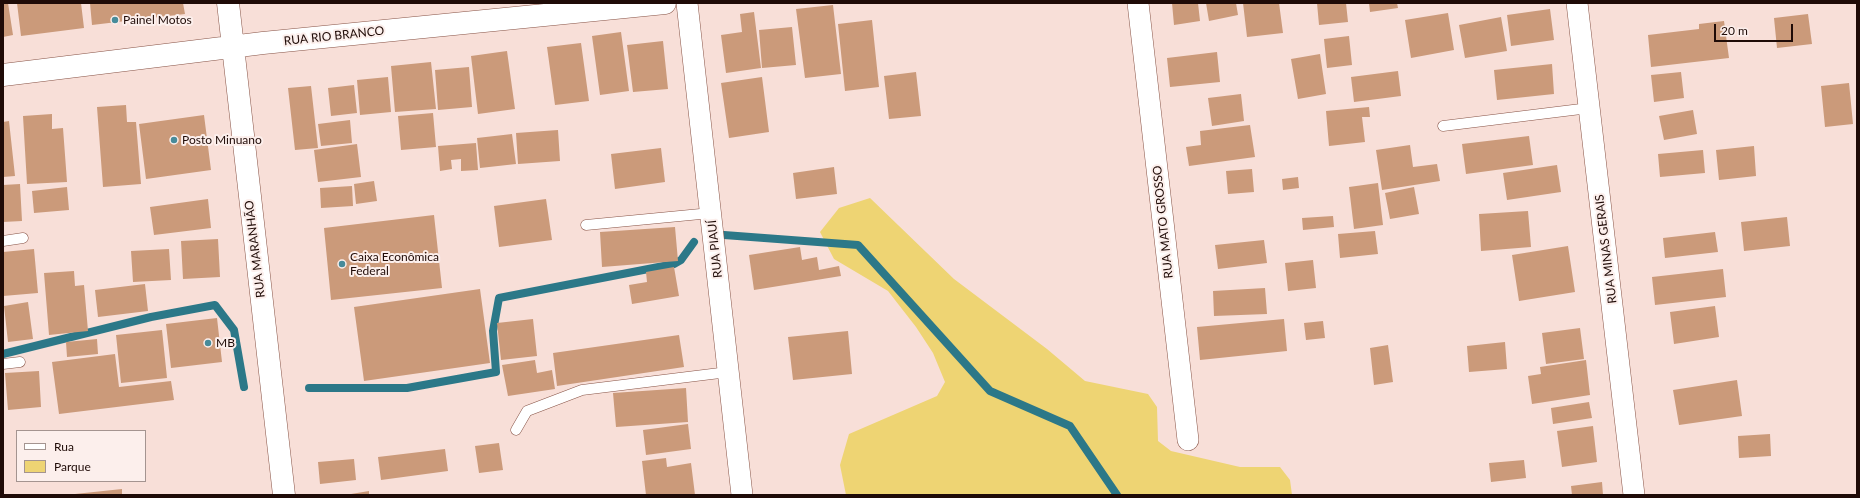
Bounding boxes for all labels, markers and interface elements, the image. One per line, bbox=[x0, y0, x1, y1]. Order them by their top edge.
place label: Painel Motos bbox=[123, 13, 192, 27]
marker: Painel Motos bbox=[110, 15, 120, 25]
scale bar bbox=[1716, 16, 1795, 42]
text: 20 m bbox=[1721, 23, 1748, 38]
street label: RUA RIO BRANCO bbox=[283, 24, 385, 48]
place label: Posto Minuano bbox=[182, 133, 262, 147]
marker: Posto Minuano bbox=[169, 135, 179, 145]
street label: RUA MATO GROSSO bbox=[1150, 165, 1176, 279]
street label: RUA MINAS GERAIS bbox=[1592, 194, 1620, 304]
street label: RUA MARANHÃO bbox=[242, 199, 268, 299]
street label: RUA PIAUÍ bbox=[705, 219, 725, 279]
place label: Caixa Econômica Federal bbox=[350, 250, 439, 278]
marker: Caixa Econômica Federal bbox=[337, 259, 347, 269]
place label: MB bbox=[216, 336, 235, 350]
marker: MB bbox=[203, 338, 213, 348]
legend bbox=[16, 430, 146, 482]
text: Rua bbox=[54, 439, 74, 454]
text: Parque bbox=[54, 459, 91, 474]

